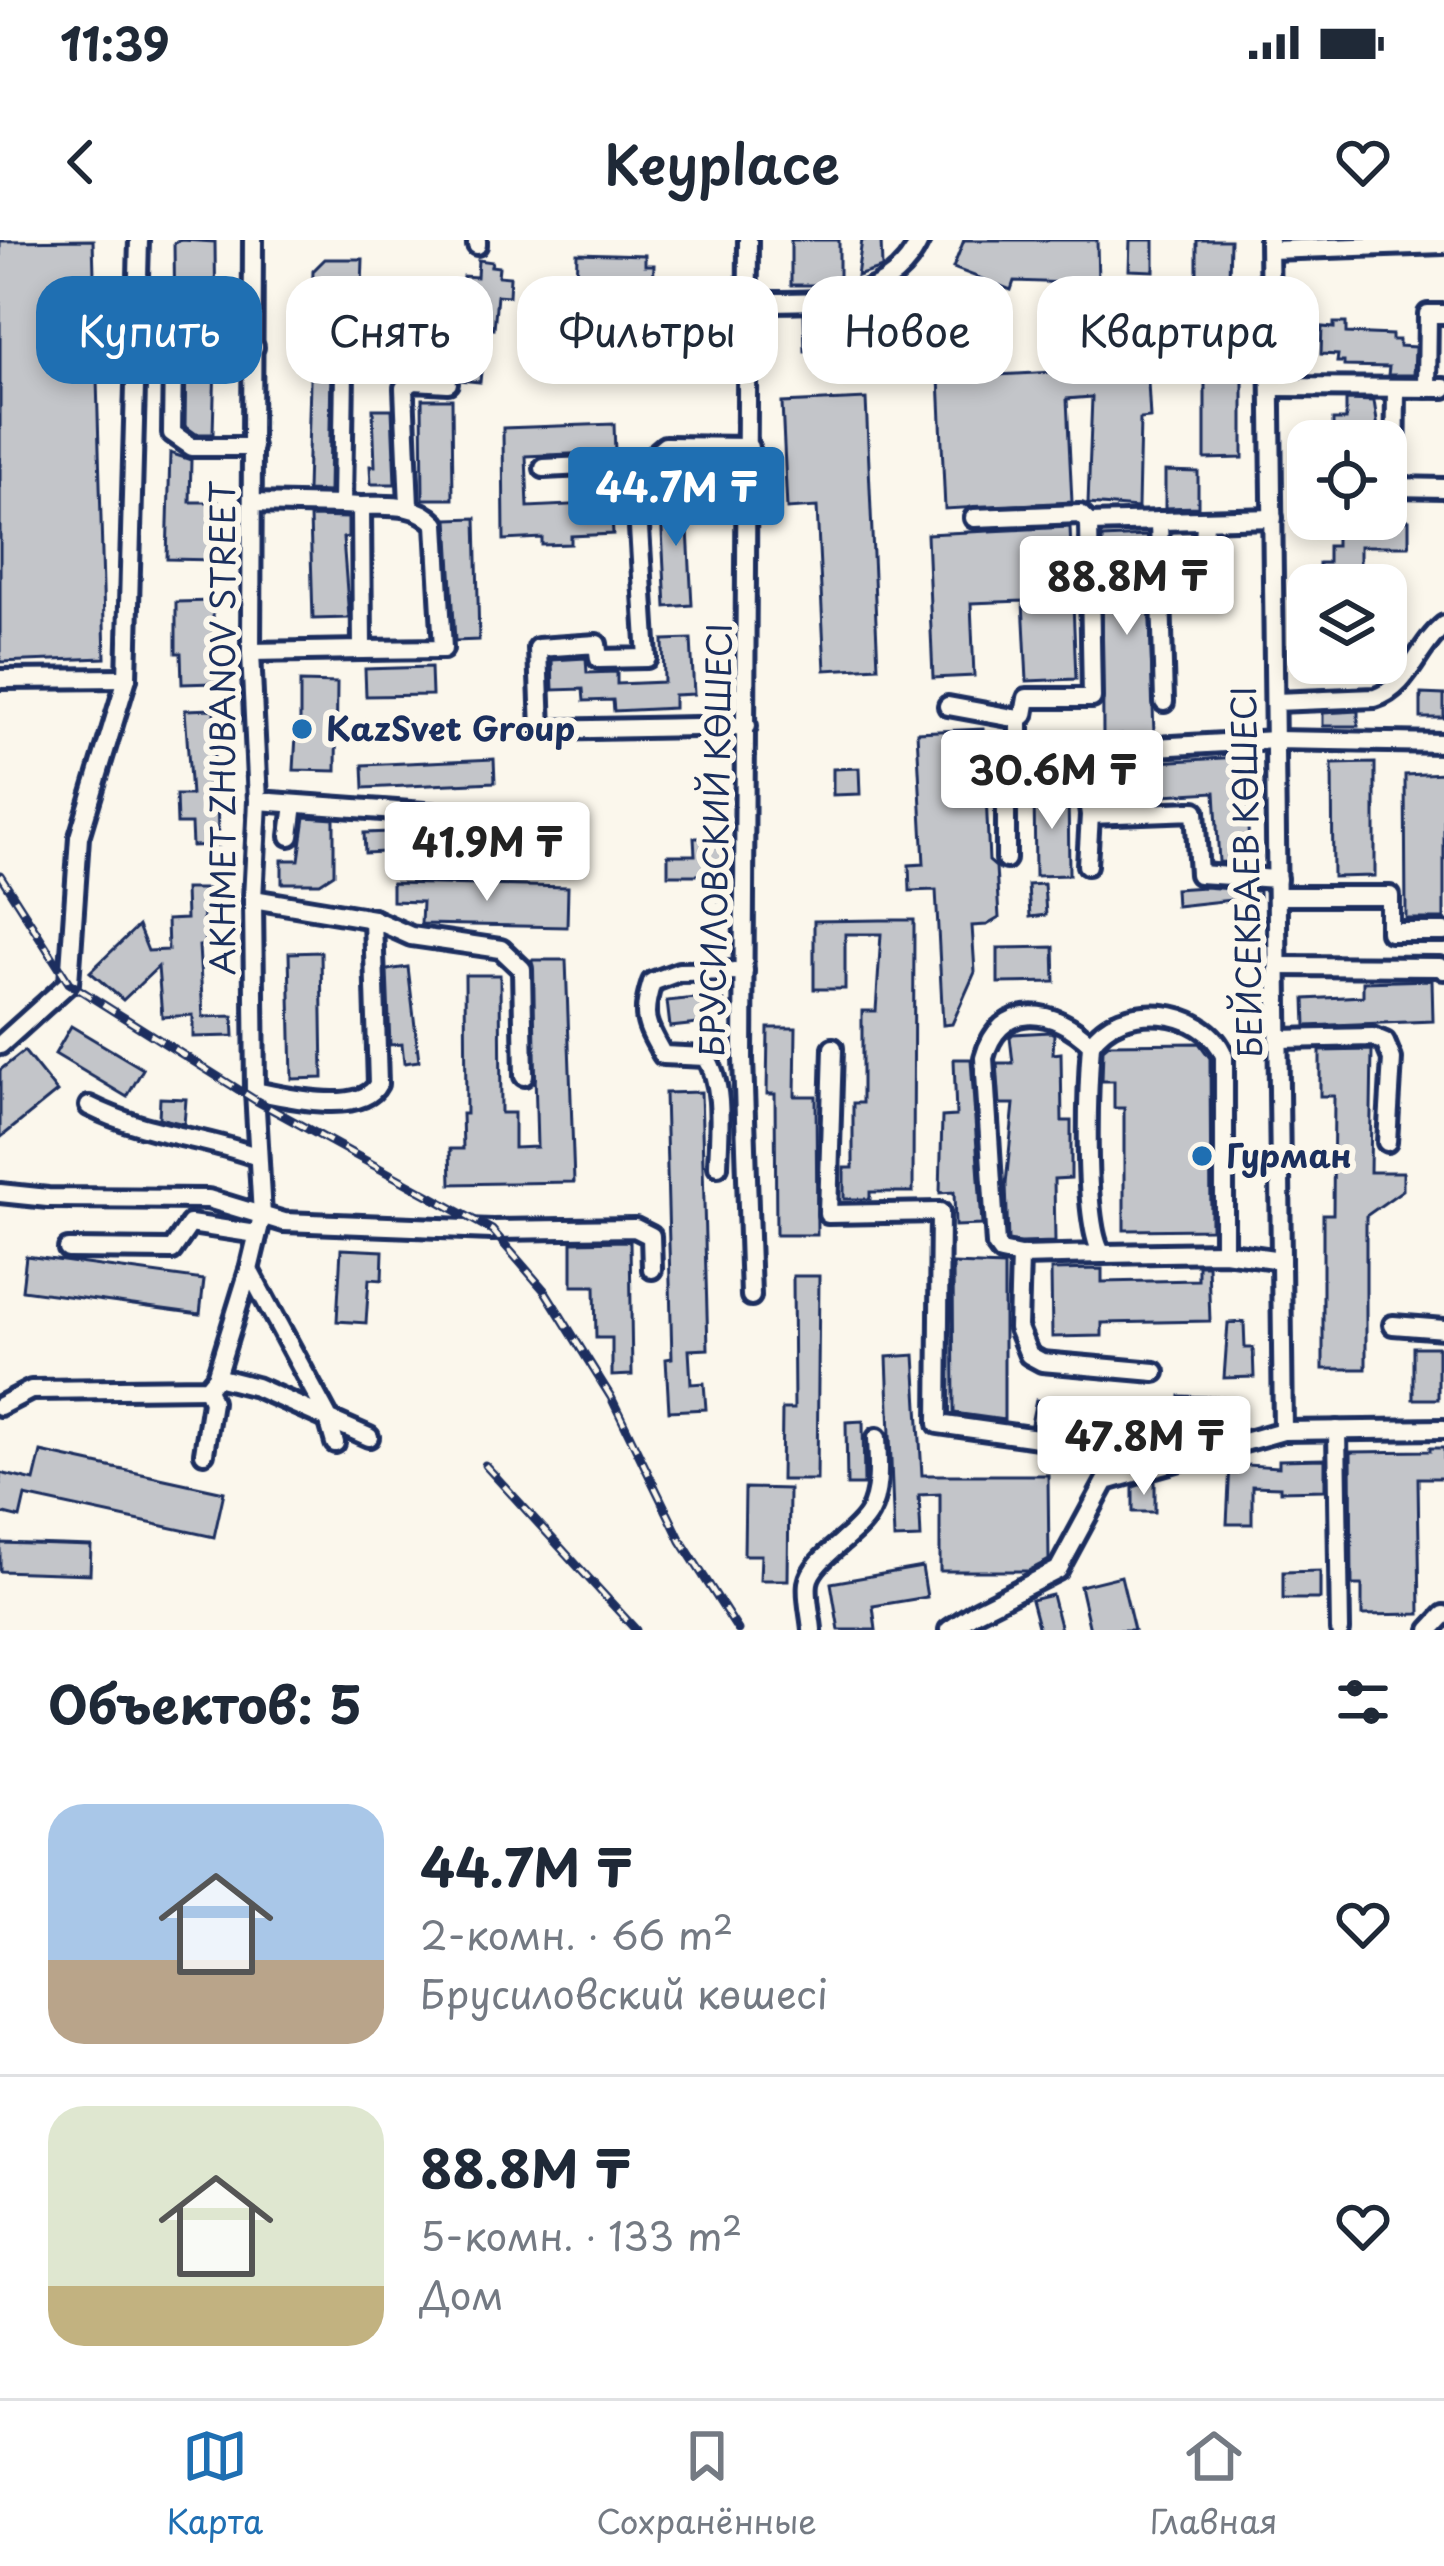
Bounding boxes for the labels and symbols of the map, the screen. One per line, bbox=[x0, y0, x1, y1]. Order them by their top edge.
pin: 44.7M ₸ bbox=[565, 447, 787, 549]
street label: AKHMET ZHUBANOV STREET bbox=[196, 480, 246, 975]
pin: 88.8M ₸ bbox=[1016, 536, 1238, 638]
street label: БРУСИЛОВСКИЙ КӨШЕСІ bbox=[685, 623, 743, 1057]
street label: БЕЙСЕКБАЕВ КӨШЕСІ bbox=[1217, 686, 1273, 1058]
place label: KazSvet Group bbox=[326, 702, 575, 752]
marker: KazSvet Group bbox=[289, 716, 315, 742]
pin: 30.6M ₸ bbox=[941, 730, 1163, 832]
pin: 41.9M ₸ bbox=[376, 802, 598, 904]
place label: Гурман bbox=[1226, 1129, 1352, 1179]
marker: Гурман bbox=[1189, 1143, 1215, 1169]
pin: 47.8M ₸ bbox=[1033, 1396, 1255, 1498]

